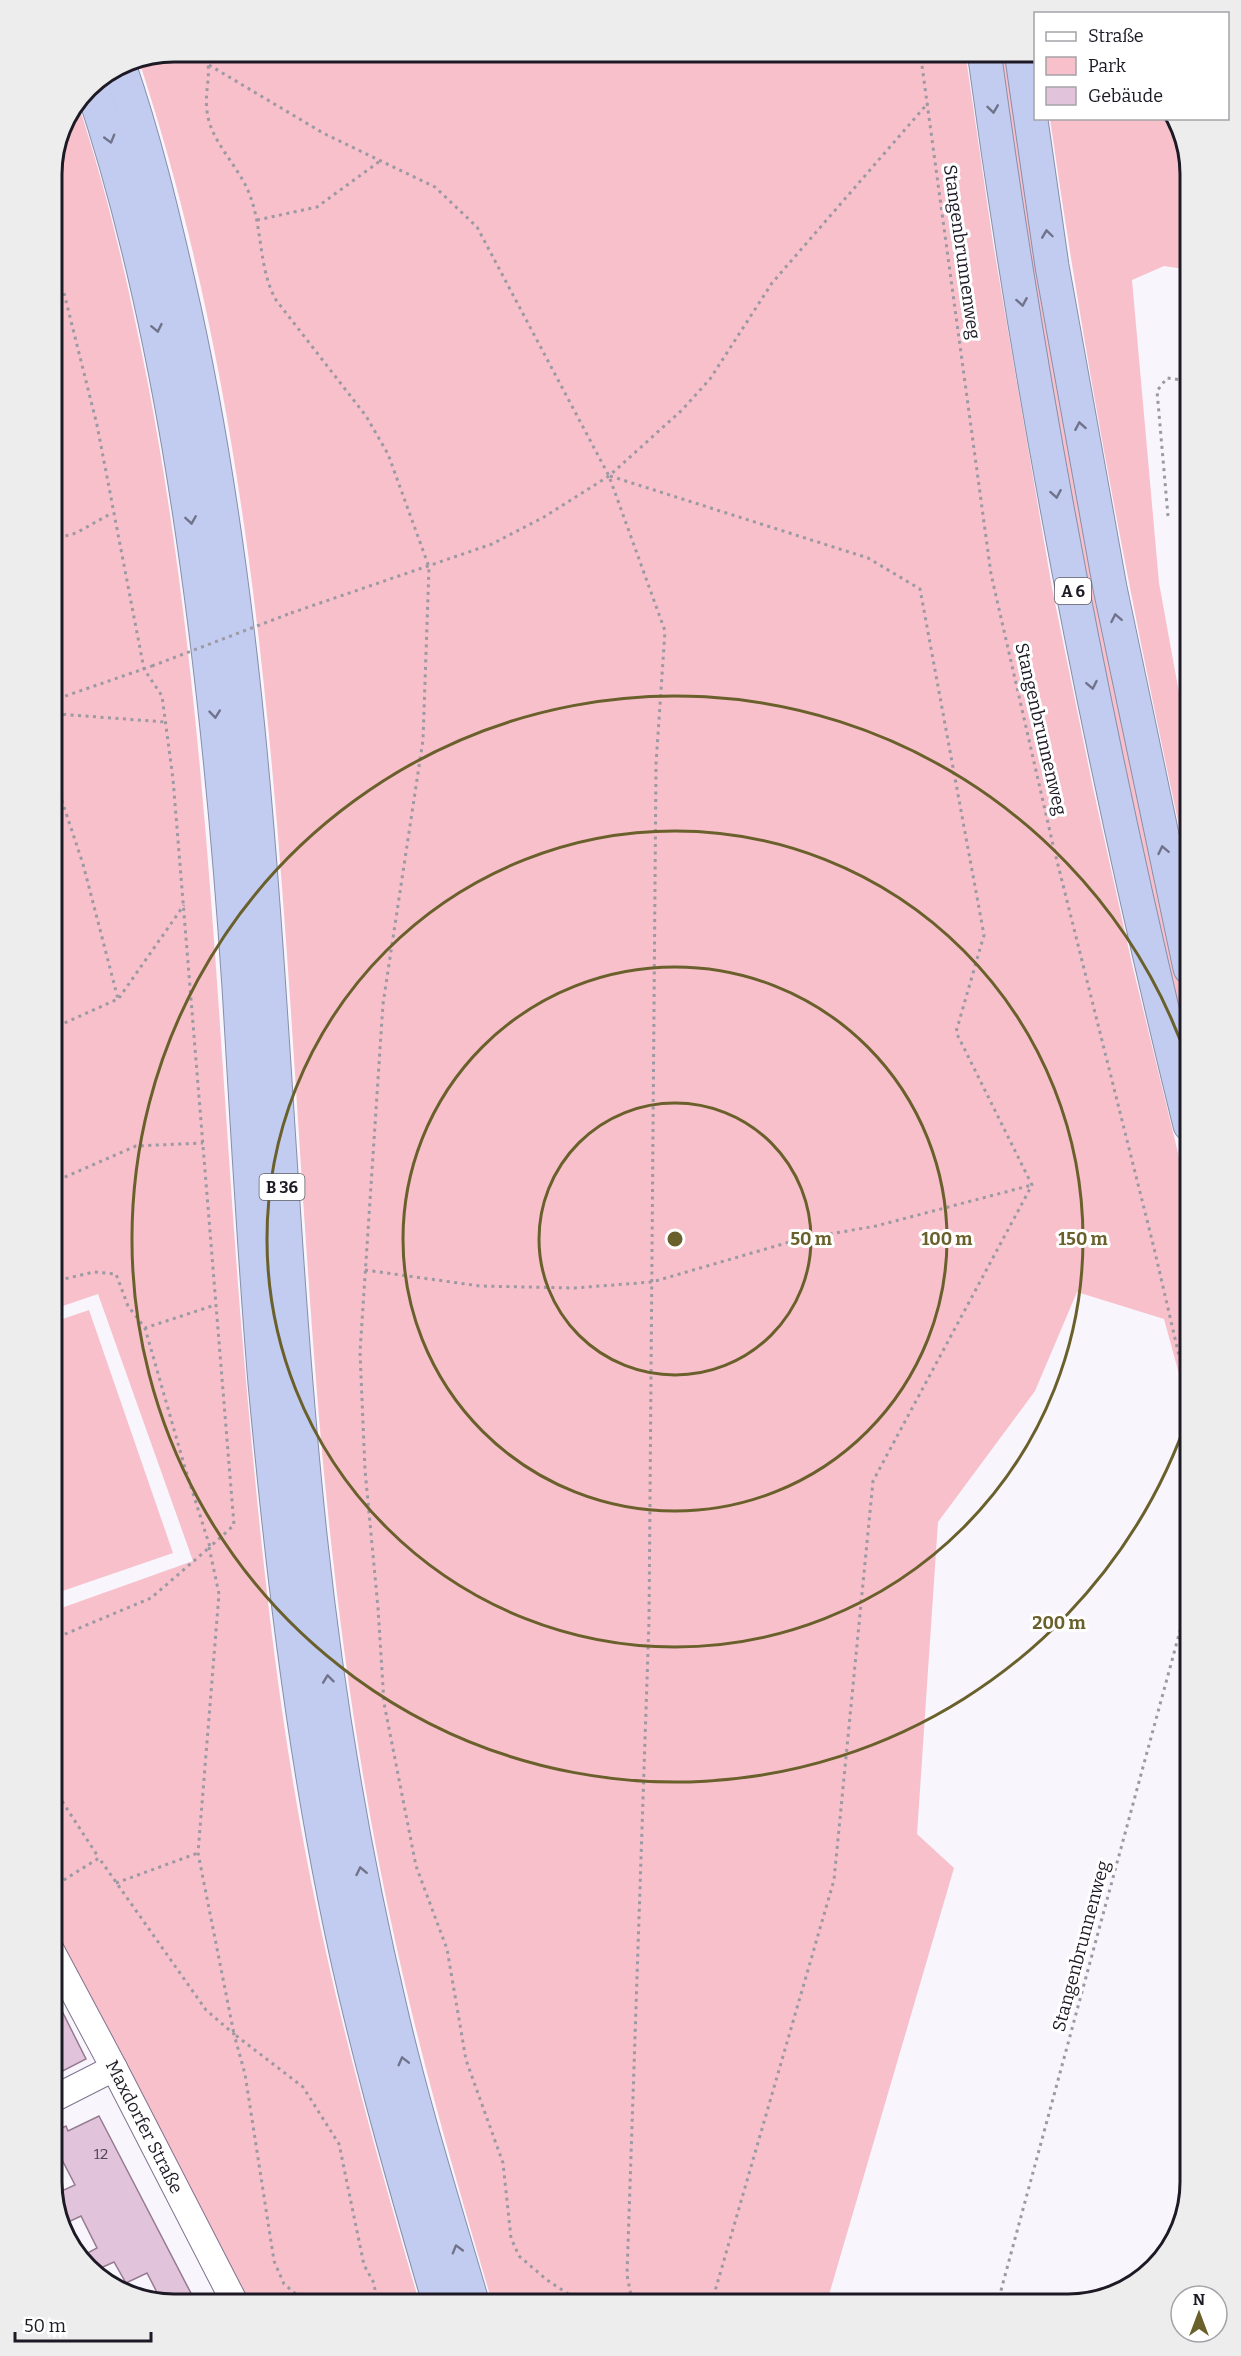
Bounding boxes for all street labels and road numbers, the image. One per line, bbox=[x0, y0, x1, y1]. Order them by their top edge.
street label: Stangenbrunnenweg bbox=[939, 163, 985, 341]
road number: A 6 bbox=[1055, 578, 1091, 604]
street label: Stangenbrunnenweg bbox=[1010, 641, 1072, 817]
road number: B 36 bbox=[260, 1174, 304, 1200]
street label: Stangenbrunnenweg bbox=[1048, 1858, 1114, 2034]
street label: Maxdorfer Straße bbox=[101, 2057, 188, 2197]

